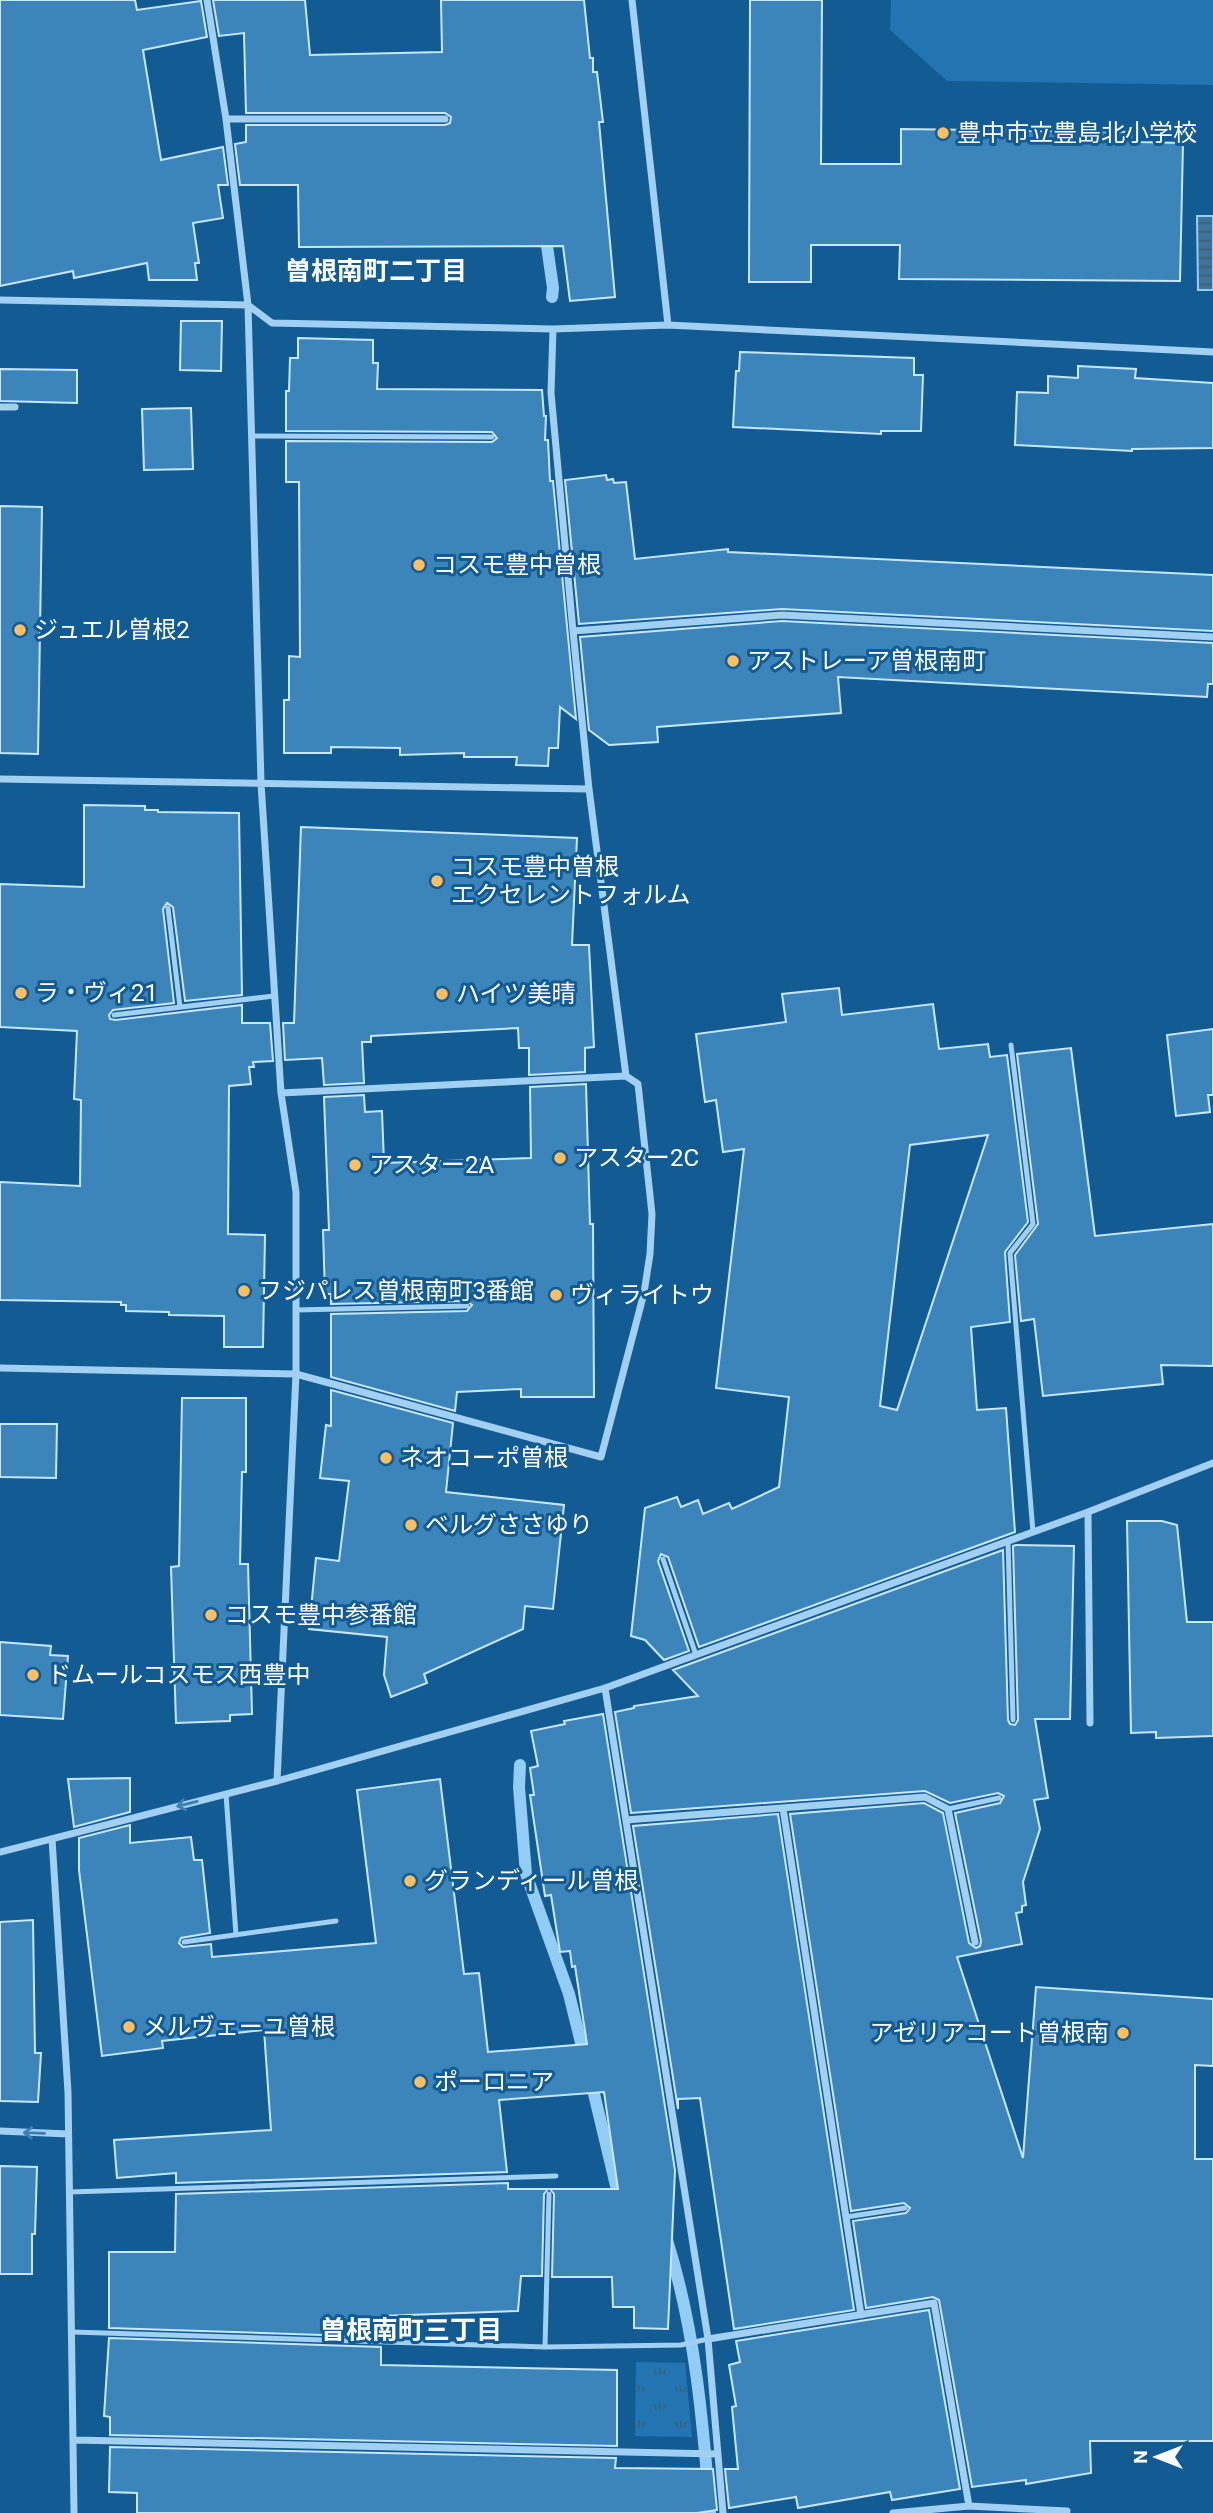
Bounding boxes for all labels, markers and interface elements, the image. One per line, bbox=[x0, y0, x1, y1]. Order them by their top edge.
place label: 豊中市立豊島北小学校 bbox=[957, 119, 1197, 147]
marker: 豊中市立豊島北小学校 bbox=[935, 125, 951, 141]
district label: 曽根南町二丁目 bbox=[285, 256, 467, 286]
place label: コスモ豊中曽根 bbox=[433, 551, 601, 579]
marker: コスモ豊中曽根 bbox=[411, 557, 427, 573]
place label: ジュエル曽根2 bbox=[34, 616, 190, 644]
marker: ジュエル曽根2 bbox=[12, 622, 28, 638]
place label: アストレーア曽根南町 bbox=[747, 647, 986, 675]
marker: アストレーア曽根南町 bbox=[725, 653, 741, 669]
place label: コスモ豊中曽根 エクセレントフォルム bbox=[451, 853, 691, 909]
marker: コスモ豊中曽根 エクセレントフォルム bbox=[429, 873, 445, 889]
place label: ラ・ヴィ21 bbox=[35, 979, 158, 1007]
place label: ハイツ美晴 bbox=[456, 980, 576, 1008]
marker: ラ・ヴィ21 bbox=[13, 985, 29, 1001]
marker: ハイツ美晴 bbox=[434, 986, 450, 1002]
place label: アスター2C bbox=[574, 1144, 699, 1172]
marker: アスター2C bbox=[552, 1150, 568, 1166]
place label: アスター2A bbox=[369, 1151, 494, 1179]
marker: アスター2A bbox=[347, 1157, 363, 1173]
place label: フジパレス曽根南町3番館 bbox=[258, 1277, 534, 1305]
place label: ヴィライトウ bbox=[570, 1281, 714, 1309]
marker: フジパレス曽根南町3番館 bbox=[236, 1283, 252, 1299]
marker: ヴィライトウ bbox=[548, 1287, 564, 1303]
place label: ネオコーポ曽根 bbox=[400, 1444, 568, 1472]
marker: ネオコーポ曽根 bbox=[378, 1450, 394, 1466]
place label: ベルグささゆり bbox=[425, 1511, 593, 1539]
marker: ベルグささゆり bbox=[403, 1517, 419, 1533]
place label: コスモ豊中参番館 bbox=[225, 1601, 417, 1629]
marker: コスモ豊中参番館 bbox=[203, 1607, 219, 1623]
place label: ドムールコスモス西豊中 bbox=[47, 1661, 311, 1689]
marker: ドムールコスモス西豊中 bbox=[25, 1667, 41, 1683]
one-way arrow bbox=[176, 1798, 199, 1811]
place label: グランディール曽根 bbox=[424, 1867, 638, 1895]
marker: グランディール曽根 bbox=[402, 1873, 418, 1889]
place label: メルヴェーユ曽根 bbox=[143, 2013, 335, 2041]
marker: メルヴェーユ曽根 bbox=[121, 2019, 137, 2035]
place label: アゼリアコート曽根南 bbox=[869, 2019, 1109, 2047]
marker: アゼリアコート曽根南 bbox=[1115, 2025, 1131, 2041]
place label: ポーロニア bbox=[434, 2068, 554, 2096]
marker: ポーロニア bbox=[412, 2074, 428, 2090]
one-way arrow bbox=[23, 2126, 46, 2139]
district label: 曽根南町三丁目 bbox=[320, 2315, 502, 2345]
north arrow bbox=[1122, 2422, 1192, 2492]
text: N bbox=[1129, 2450, 1152, 2464]

